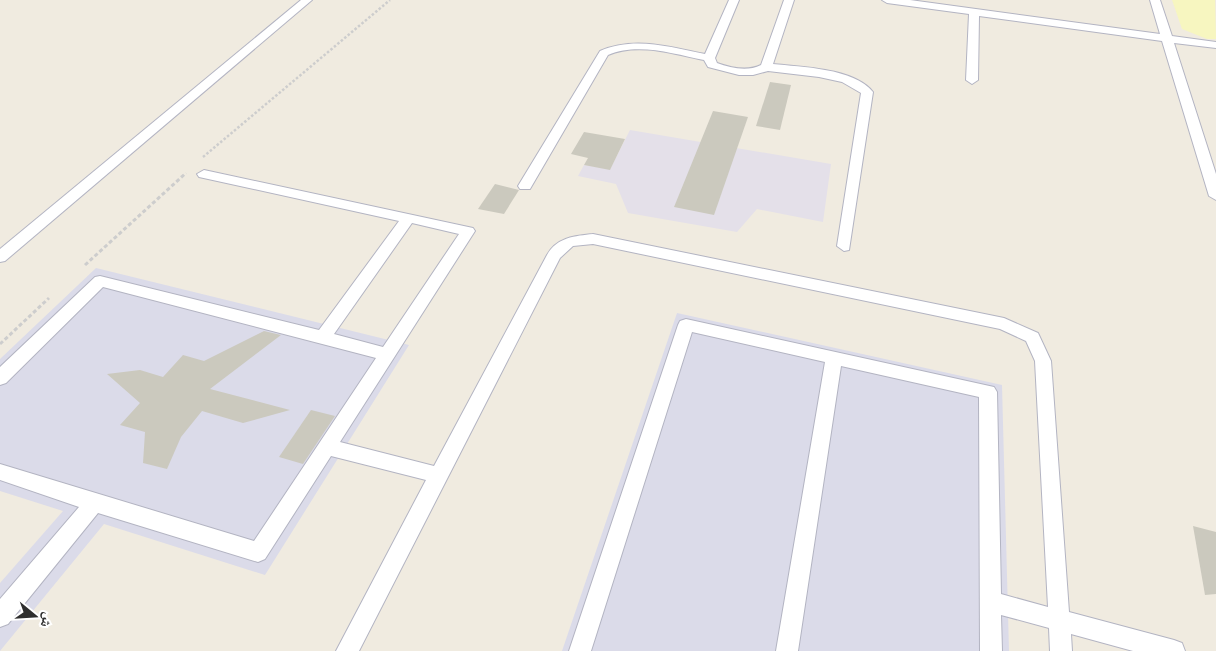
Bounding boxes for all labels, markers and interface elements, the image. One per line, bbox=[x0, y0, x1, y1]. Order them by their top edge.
north arrow bbox=[10, 591, 60, 641]
text: ش bbox=[36, 610, 58, 630]

